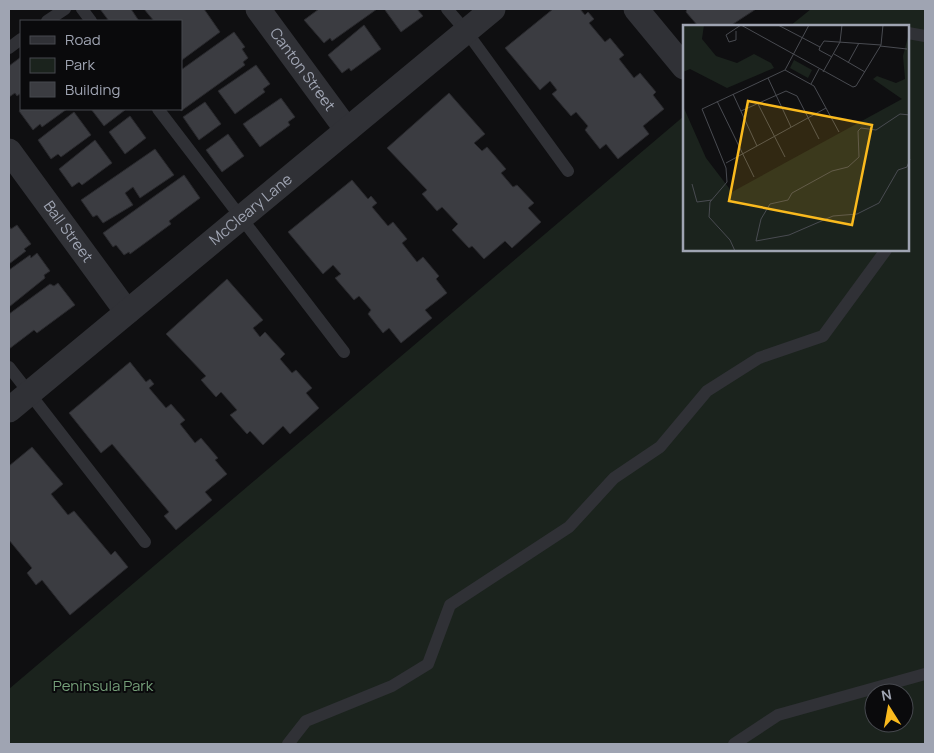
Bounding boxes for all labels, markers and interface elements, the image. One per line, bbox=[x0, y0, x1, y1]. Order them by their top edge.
legend bbox=[20, 20, 182, 110]
street label: Canton Street bbox=[265, 23, 341, 115]
inset map bbox=[683, 25, 909, 251]
text: Road bbox=[65, 29, 101, 50]
text: Park bbox=[65, 54, 95, 75]
text: Building bbox=[65, 79, 120, 100]
street label: McCleary Lane bbox=[204, 169, 297, 250]
street label: Ball Street bbox=[39, 196, 98, 266]
park label: Peninsula Park bbox=[53, 675, 154, 696]
north arrow bbox=[864, 683, 914, 733]
text: N bbox=[880, 684, 893, 705]

